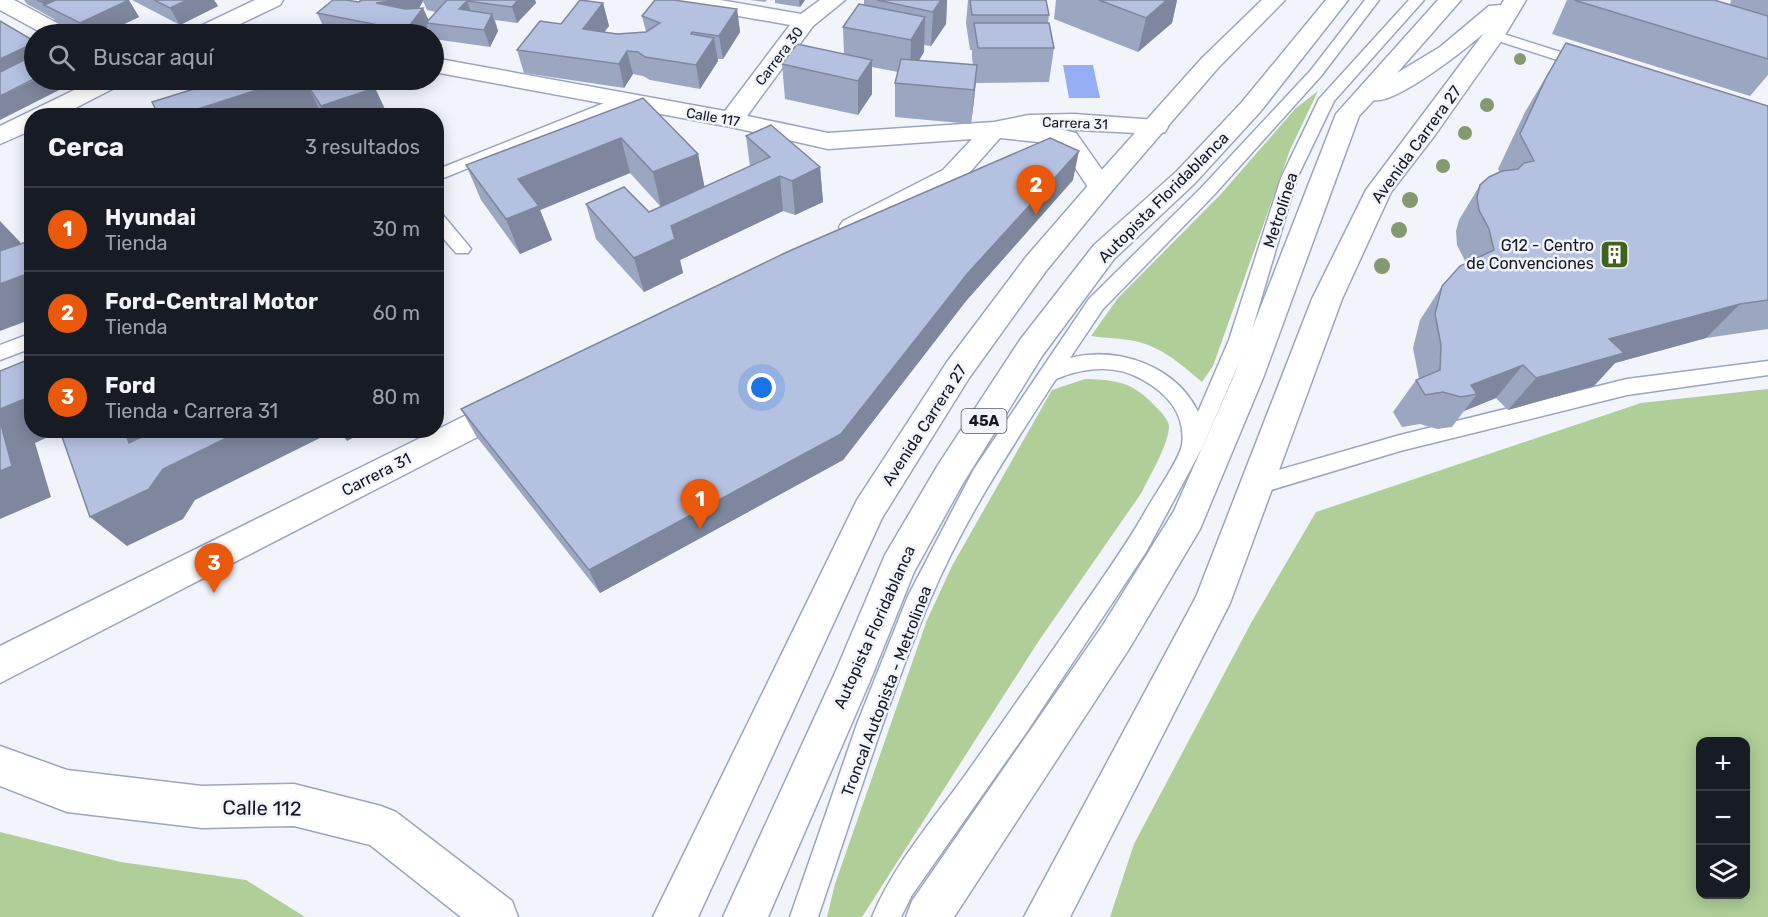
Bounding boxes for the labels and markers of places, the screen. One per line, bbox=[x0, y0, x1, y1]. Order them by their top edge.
pin: 2 bbox=[1016, 166, 1056, 215]
place label: G12 - Centro de Convenciones bbox=[1466, 236, 1594, 273]
building icon: G12 - Centro de Convenciones bbox=[1599, 238, 1631, 270]
pin: 1 bbox=[680, 480, 720, 529]
pin: 3 bbox=[194, 544, 234, 593]

